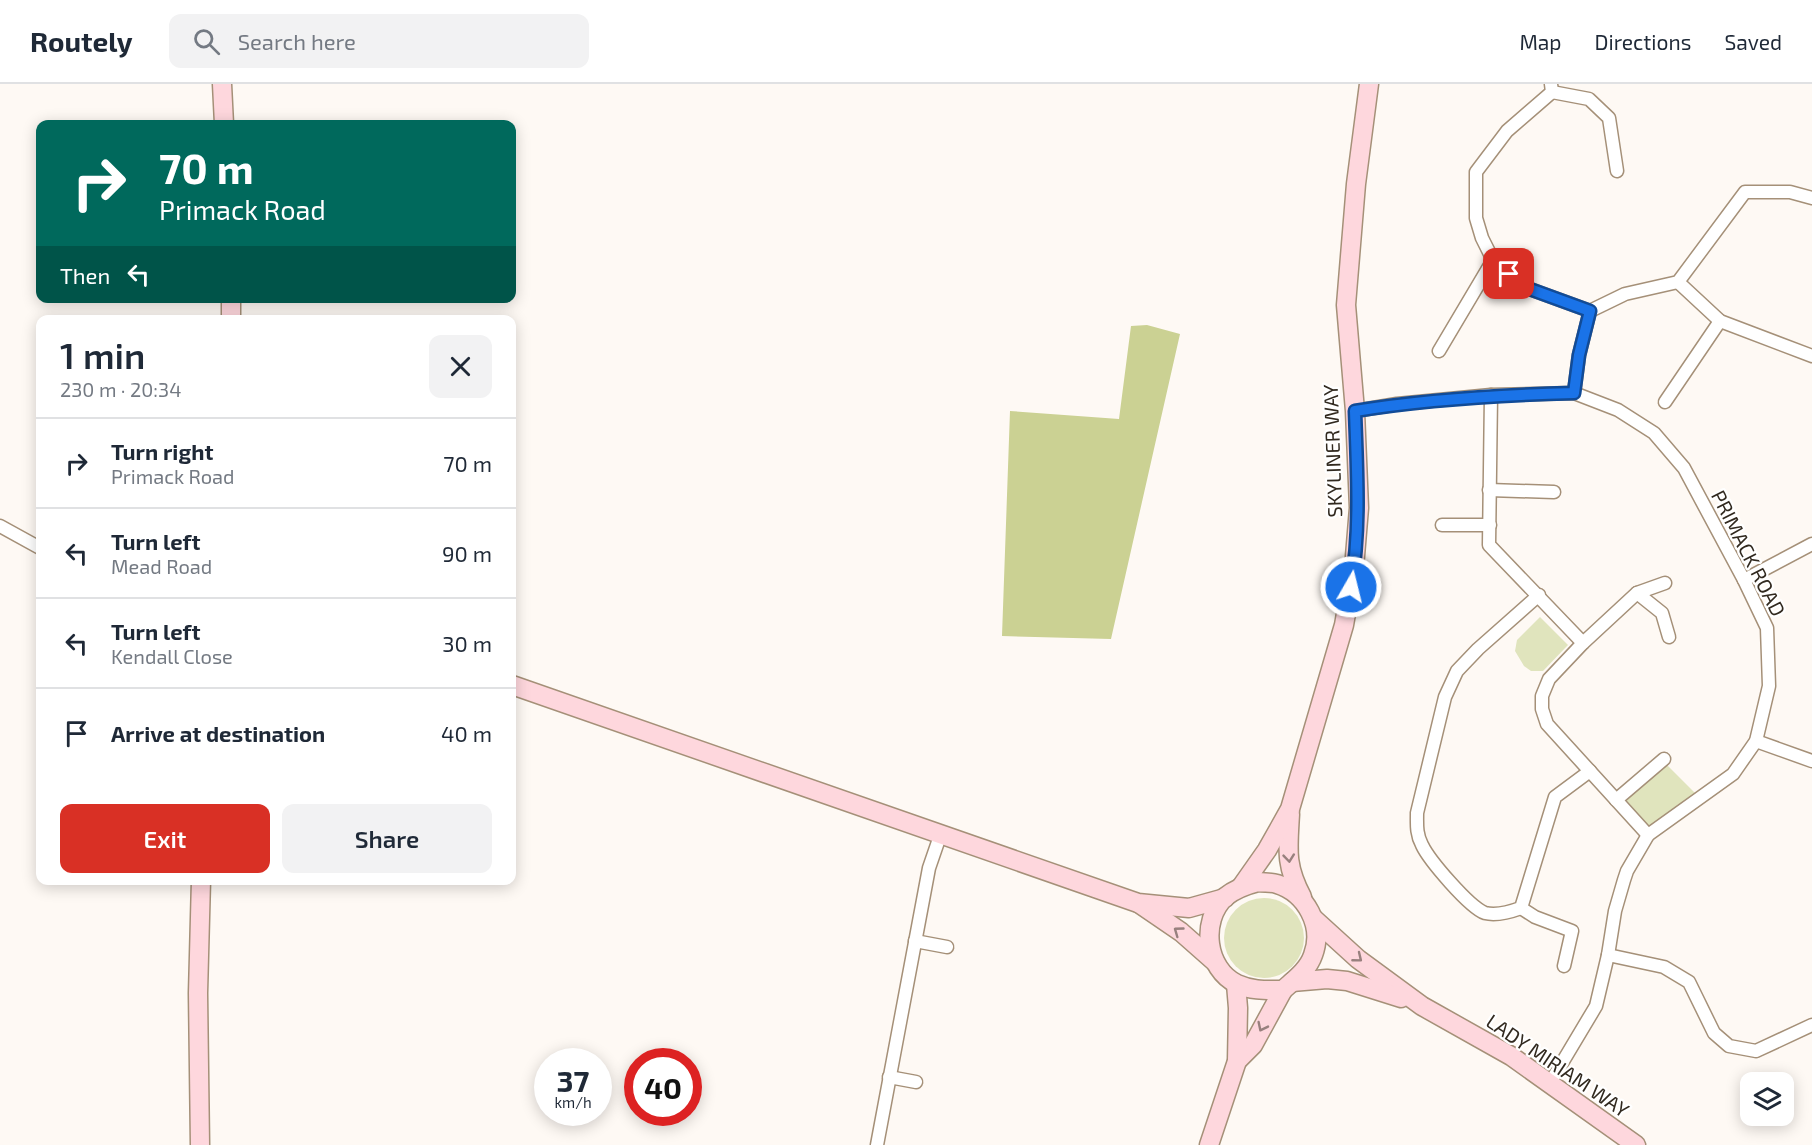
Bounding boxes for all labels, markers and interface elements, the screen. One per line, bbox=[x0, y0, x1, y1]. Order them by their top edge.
search box bbox=[169, 14, 589, 68]
text: Routely bbox=[30, 24, 133, 58]
icon: search bbox=[190, 25, 223, 58]
text: Search here bbox=[238, 28, 356, 54]
text: Map bbox=[1519, 29, 1562, 54]
text: Directions bbox=[1595, 29, 1691, 54]
text: Saved bbox=[1724, 29, 1782, 54]
text: 70 m bbox=[159, 142, 254, 192]
icon: right bbox=[60, 144, 138, 222]
text: Primack Road bbox=[159, 193, 326, 225]
pin bbox=[1483, 248, 1534, 299]
icon: arrive bbox=[1492, 257, 1525, 290]
icon: left bbox=[122, 258, 155, 291]
text: Then bbox=[60, 262, 110, 288]
text: 1 min bbox=[60, 333, 145, 376]
button: close bbox=[429, 335, 492, 398]
text: 230 m · 20:34 bbox=[60, 377, 181, 401]
street label: SKYLINER WAY bbox=[1318, 383, 1346, 518]
text: Turn right bbox=[111, 438, 213, 464]
icon: right bbox=[60, 447, 93, 480]
text: 70 m bbox=[443, 450, 492, 476]
text: Primack Road bbox=[111, 464, 235, 488]
street label: PRIMACK ROAD bbox=[1707, 486, 1791, 620]
text: Turn left bbox=[111, 528, 200, 554]
icon: left bbox=[60, 537, 93, 570]
text: 90 m bbox=[442, 540, 492, 566]
text: Mead Road bbox=[111, 554, 212, 578]
position arrow bbox=[1319, 555, 1383, 619]
text: Turn left bbox=[111, 618, 200, 644]
icon: left bbox=[60, 627, 93, 660]
text: 30 m bbox=[442, 630, 492, 656]
text: Kendall Close bbox=[111, 644, 233, 668]
icon: arrive bbox=[60, 717, 93, 750]
text: Arrive at destination bbox=[111, 720, 325, 746]
text: 40 m bbox=[441, 720, 492, 746]
button: Exit bbox=[60, 804, 270, 873]
button: Share bbox=[282, 804, 492, 873]
one-way arrow bbox=[1282, 853, 1295, 862]
one-way arrow bbox=[1174, 927, 1185, 938]
one-way arrow bbox=[1351, 951, 1362, 962]
street label: LADY MIRIAM WAY bbox=[1482, 1008, 1634, 1122]
one-way arrow bbox=[1258, 1021, 1269, 1031]
speed limit sign: 40 bbox=[624, 1048, 702, 1126]
text: 37 bbox=[557, 1062, 589, 1098]
map controls bbox=[1740, 1072, 1794, 1126]
button: layers bbox=[1740, 1072, 1794, 1126]
text: km/h bbox=[554, 1093, 592, 1111]

